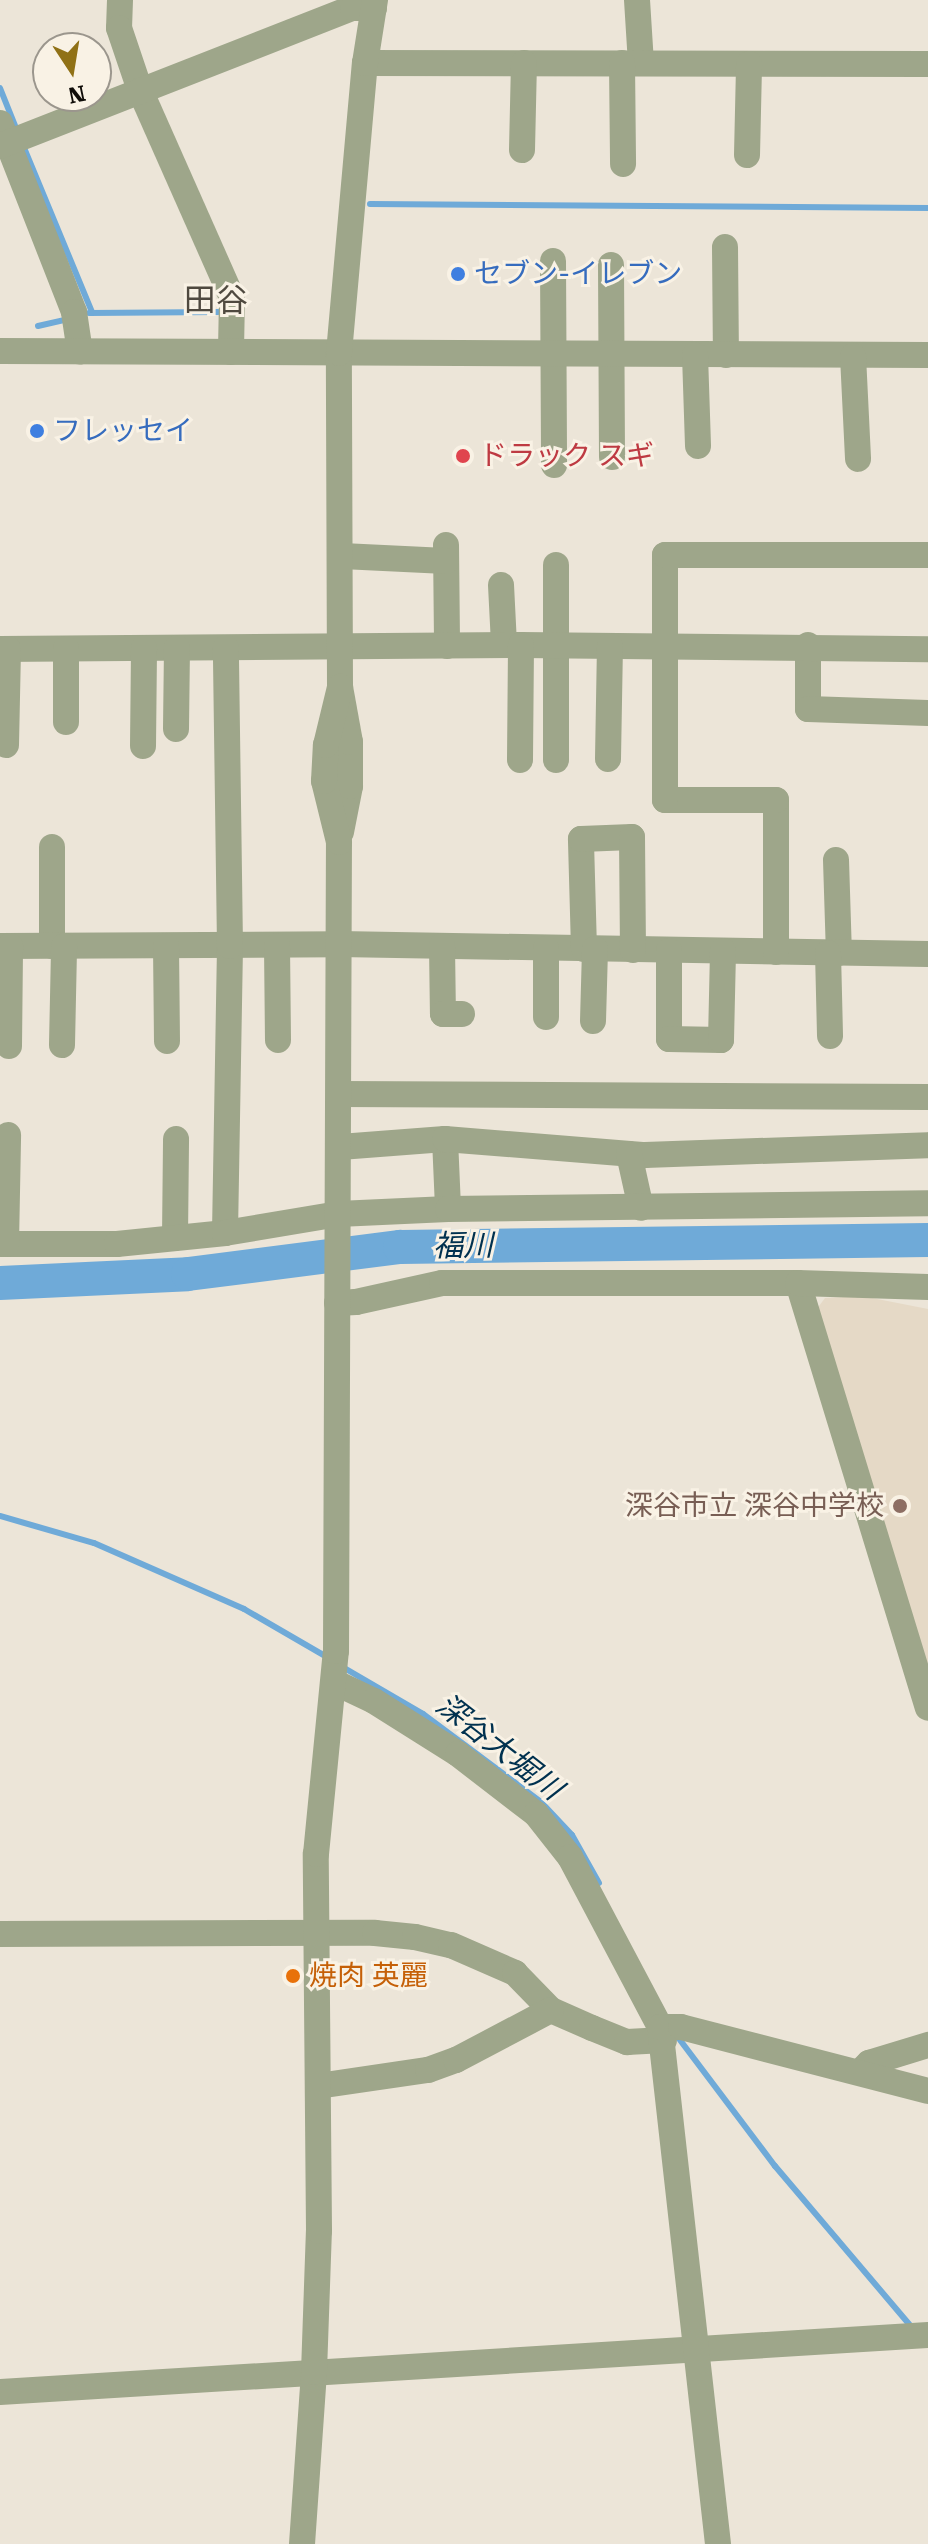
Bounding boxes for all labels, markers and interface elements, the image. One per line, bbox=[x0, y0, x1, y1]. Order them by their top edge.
north arrow bbox=[32, 32, 112, 112]
text: N bbox=[66, 80, 88, 108]
place label: セブン-イレブン bbox=[474, 257, 682, 291]
marker: セブン-イレブン bbox=[449, 265, 467, 283]
district label: 田谷 bbox=[184, 281, 248, 319]
place label: フレッセイ bbox=[53, 414, 193, 448]
marker: フレッセイ bbox=[28, 422, 46, 440]
place label: ドラック スギ bbox=[479, 439, 654, 473]
marker: ドラック スギ bbox=[454, 447, 472, 465]
water label: 福川 bbox=[433, 1227, 493, 1265]
place label: 深谷市立 深谷中学校 bbox=[625, 1489, 884, 1523]
marker: 深谷市立 深谷中学校 bbox=[891, 1497, 909, 1515]
water label: 深谷大堀川 bbox=[429, 1687, 569, 1807]
place label: 焼肉 英麗 bbox=[309, 1959, 428, 1993]
marker: 焼肉 英麗 bbox=[284, 1967, 302, 1985]

